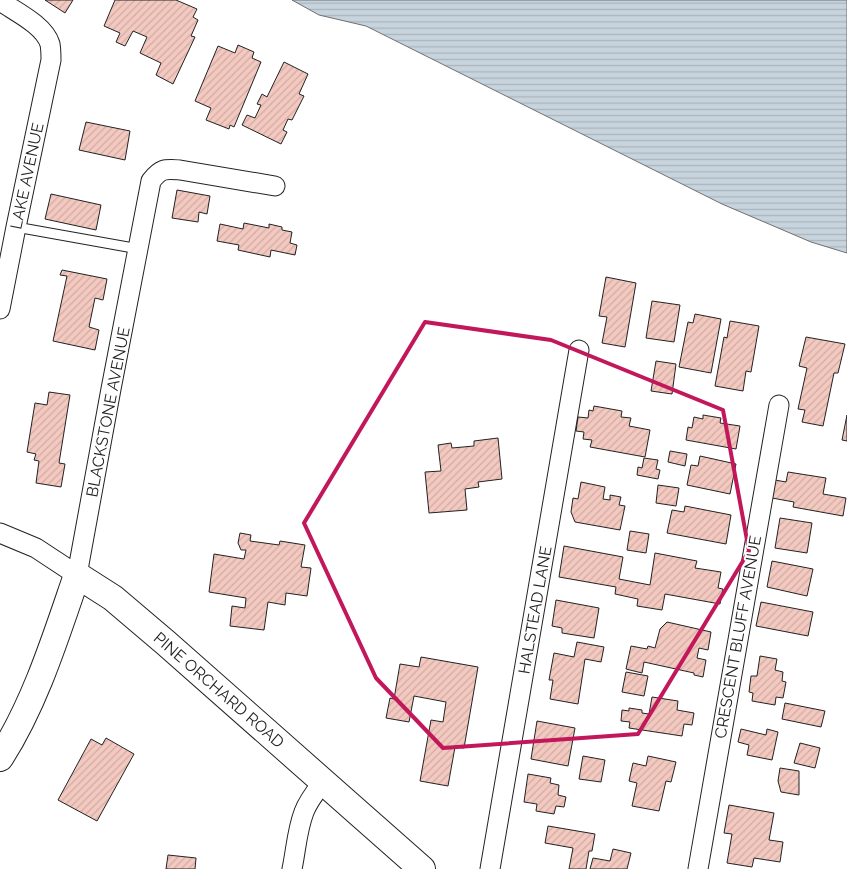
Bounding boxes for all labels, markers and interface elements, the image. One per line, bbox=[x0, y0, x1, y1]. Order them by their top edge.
street label: LAKE AVENUE bbox=[6, 121, 48, 231]
street label: BLACKSTONE AVENUE bbox=[82, 325, 134, 499]
street label: CRESCENT BLUFF AVENUE bbox=[711, 534, 765, 740]
street label: HALSTEAD LANE bbox=[514, 544, 556, 676]
street label: PINE ORCHARD ROAD bbox=[150, 628, 288, 752]

